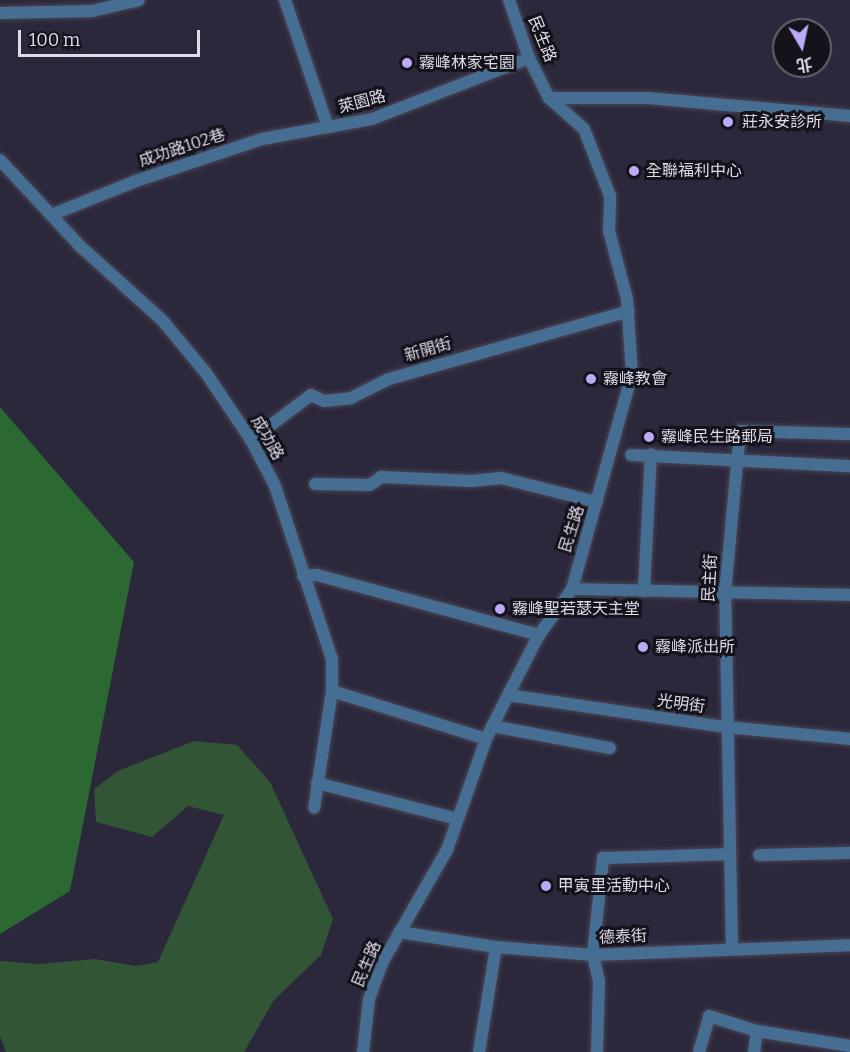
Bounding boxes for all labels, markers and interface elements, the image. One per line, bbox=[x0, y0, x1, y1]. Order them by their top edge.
street label: 民生路 bbox=[524, 13, 560, 65]
scale bar bbox=[21, 18, 202, 56]
north arrow bbox=[772, 18, 832, 78]
text: 100 m bbox=[29, 29, 80, 51]
place label: 霧峰林家宅園 bbox=[419, 53, 515, 73]
text: 北 bbox=[795, 54, 814, 75]
marker: 霧峰林家宅園 bbox=[400, 56, 414, 70]
street label: 萊園路 bbox=[336, 87, 388, 117]
place label: 莊永安診所 bbox=[742, 112, 822, 132]
marker: 莊永安診所 bbox=[719, 113, 737, 131]
street label: 成功路102巷 bbox=[136, 125, 228, 171]
place label: 全聯福利中心 bbox=[646, 161, 742, 181]
marker: 全聯福利中心 bbox=[627, 164, 641, 178]
street label: 新開街 bbox=[402, 334, 454, 366]
place label: 霧峰教會 bbox=[603, 369, 667, 389]
marker: 霧峰教會 bbox=[584, 372, 598, 386]
street label: 成功路 bbox=[247, 412, 287, 464]
place label: 霧峰民生路郵局 bbox=[661, 427, 773, 447]
marker: 霧峰民生路郵局 bbox=[642, 430, 656, 444]
street label: 民生路 bbox=[556, 503, 588, 555]
street label: 民主街 bbox=[699, 554, 721, 602]
place label: 霧峰聖若瑟天主堂 bbox=[512, 599, 640, 619]
marker: 霧峰聖若瑟天主堂 bbox=[493, 602, 507, 616]
place label: 霧峰派出所 bbox=[655, 637, 735, 657]
marker: 霧峰派出所 bbox=[636, 640, 650, 654]
street label: 光明街 bbox=[656, 691, 706, 717]
place label: 甲寅里活動中心 bbox=[558, 876, 670, 896]
marker: 甲寅里活動中心 bbox=[539, 879, 553, 893]
street label: 德泰街 bbox=[599, 926, 647, 948]
street label: 民生路 bbox=[349, 938, 385, 990]

